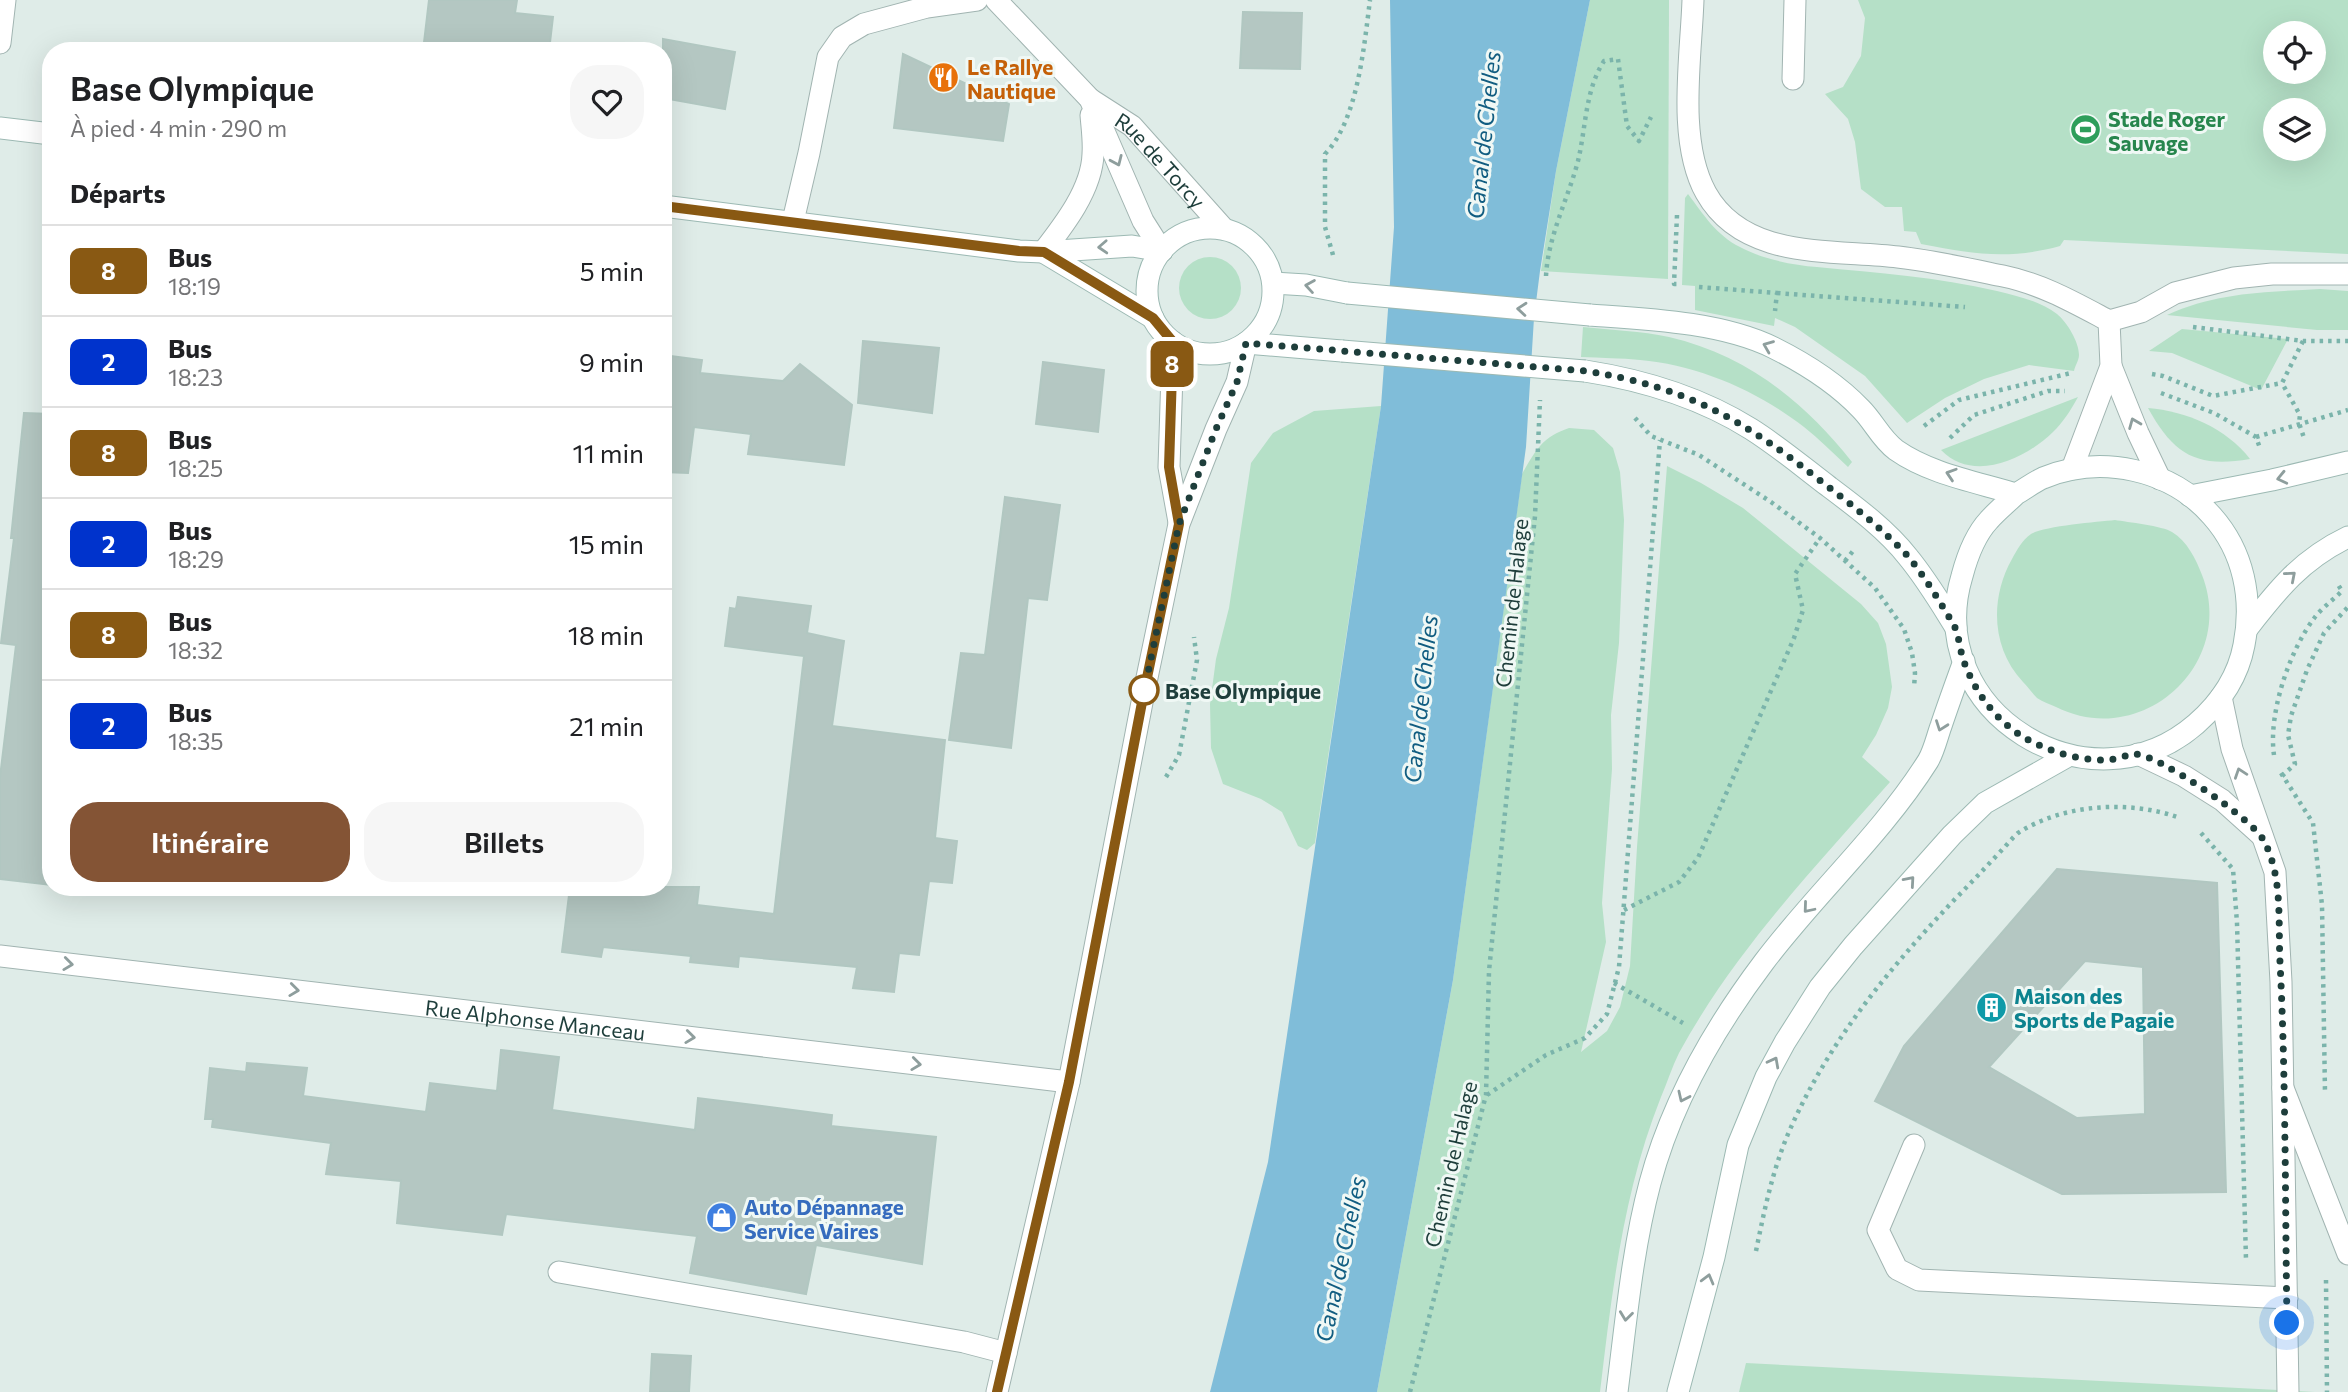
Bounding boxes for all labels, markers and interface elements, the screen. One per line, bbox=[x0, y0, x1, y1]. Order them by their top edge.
map controls bbox=[2263, 21, 2326, 161]
button: locate bbox=[2263, 21, 2326, 84]
water label: Canal de Chelles bbox=[1460, 50, 1506, 220]
place label: Le Rallye Nautique bbox=[967, 54, 1056, 103]
restaurant icon: Le Rallye Nautique bbox=[927, 61, 961, 95]
button: heart bbox=[570, 65, 644, 139]
text: Base Olympique bbox=[70, 67, 314, 108]
button: layers bbox=[2263, 98, 2326, 161]
street label: Rue de Torcy bbox=[1111, 106, 1211, 213]
place label: Stade Roger Sauvage bbox=[2108, 106, 2225, 155]
sports icon: Stade Roger Sauvage bbox=[2068, 113, 2102, 147]
text: À pied · 4 min · 290 m bbox=[70, 114, 287, 142]
one-way arrow bbox=[1109, 154, 1123, 166]
text: Départs bbox=[70, 177, 166, 208]
one-way arrow bbox=[1097, 239, 1108, 254]
text: Bus bbox=[168, 241, 212, 272]
text: 5 min bbox=[580, 255, 644, 286]
text: 8 bbox=[101, 256, 116, 285]
text: 18:19 bbox=[168, 272, 221, 300]
one-way arrow bbox=[1304, 279, 1316, 294]
one-way arrow bbox=[1516, 302, 1527, 317]
text: Bus bbox=[168, 332, 212, 363]
line badge: 8 bbox=[1149, 341, 1195, 387]
one-way arrow bbox=[1762, 341, 1774, 355]
text: 9 min bbox=[579, 346, 644, 377]
text: 2 bbox=[102, 347, 115, 376]
text: 8 bbox=[1165, 349, 1179, 378]
text: 18:23 bbox=[168, 363, 223, 391]
one-way arrow bbox=[2129, 418, 2143, 430]
text: Bus bbox=[168, 423, 212, 454]
text: 11 min bbox=[573, 437, 644, 468]
text: 8 bbox=[101, 438, 116, 467]
text: 18:25 bbox=[168, 454, 223, 482]
one-way arrow bbox=[1945, 467, 1957, 482]
one-way arrow bbox=[2276, 470, 2288, 484]
text: Bus bbox=[168, 514, 212, 545]
street label: Chemin de Halage bbox=[1490, 517, 1532, 689]
text: 15 min bbox=[569, 528, 644, 559]
text: 2 bbox=[102, 529, 115, 558]
text: 18:29 bbox=[168, 545, 224, 573]
one-way arrow bbox=[2282, 572, 2295, 584]
text: Bus bbox=[168, 605, 212, 636]
water label: Canal de Chelles bbox=[1397, 614, 1443, 784]
text: 18 min bbox=[568, 619, 644, 650]
text: 8 bbox=[101, 620, 116, 649]
text: 18:32 bbox=[168, 636, 223, 664]
marker: Base Olympique bbox=[1129, 675, 1159, 705]
place label: Base Olympique bbox=[1165, 678, 1321, 703]
text: Bus bbox=[168, 696, 212, 727]
text: 21 min bbox=[569, 710, 644, 741]
text: 2 bbox=[102, 711, 115, 740]
one-way arrow bbox=[1935, 719, 1949, 731]
text: 18:35 bbox=[168, 727, 224, 755]
one-way arrow bbox=[2234, 768, 2248, 780]
button: Itinéraire bbox=[70, 802, 350, 882]
button: Billets bbox=[364, 802, 644, 882]
one-way arrow bbox=[1902, 876, 1914, 889]
one-way arrow bbox=[1804, 901, 1817, 913]
one-way arrow bbox=[62, 956, 74, 971]
one-way arrow bbox=[288, 983, 300, 998]
place label: Maison des Sports de Pagaie bbox=[2014, 983, 2174, 1032]
building icon: Maison des Sports de Pagaie bbox=[1974, 990, 2008, 1024]
street label: Rue Alphonse Manceau bbox=[424, 994, 647, 1044]
one-way arrow bbox=[684, 1030, 696, 1045]
one-way arrow bbox=[910, 1057, 922, 1072]
one-way arrow bbox=[1766, 1057, 1779, 1069]
street label: Chemin de Halage bbox=[1419, 1078, 1481, 1250]
one-way arrow bbox=[1677, 1090, 1691, 1102]
water label: Canal de Chelles bbox=[1309, 1174, 1371, 1344]
place label: Auto Dépannage Service Vaires bbox=[744, 1194, 904, 1243]
shop icon: Auto Dépannage Service Vaires bbox=[704, 1201, 738, 1235]
one-way arrow bbox=[1700, 1273, 1714, 1285]
your location bbox=[2269, 1305, 2304, 1340]
one-way arrow bbox=[1619, 1310, 1634, 1322]

